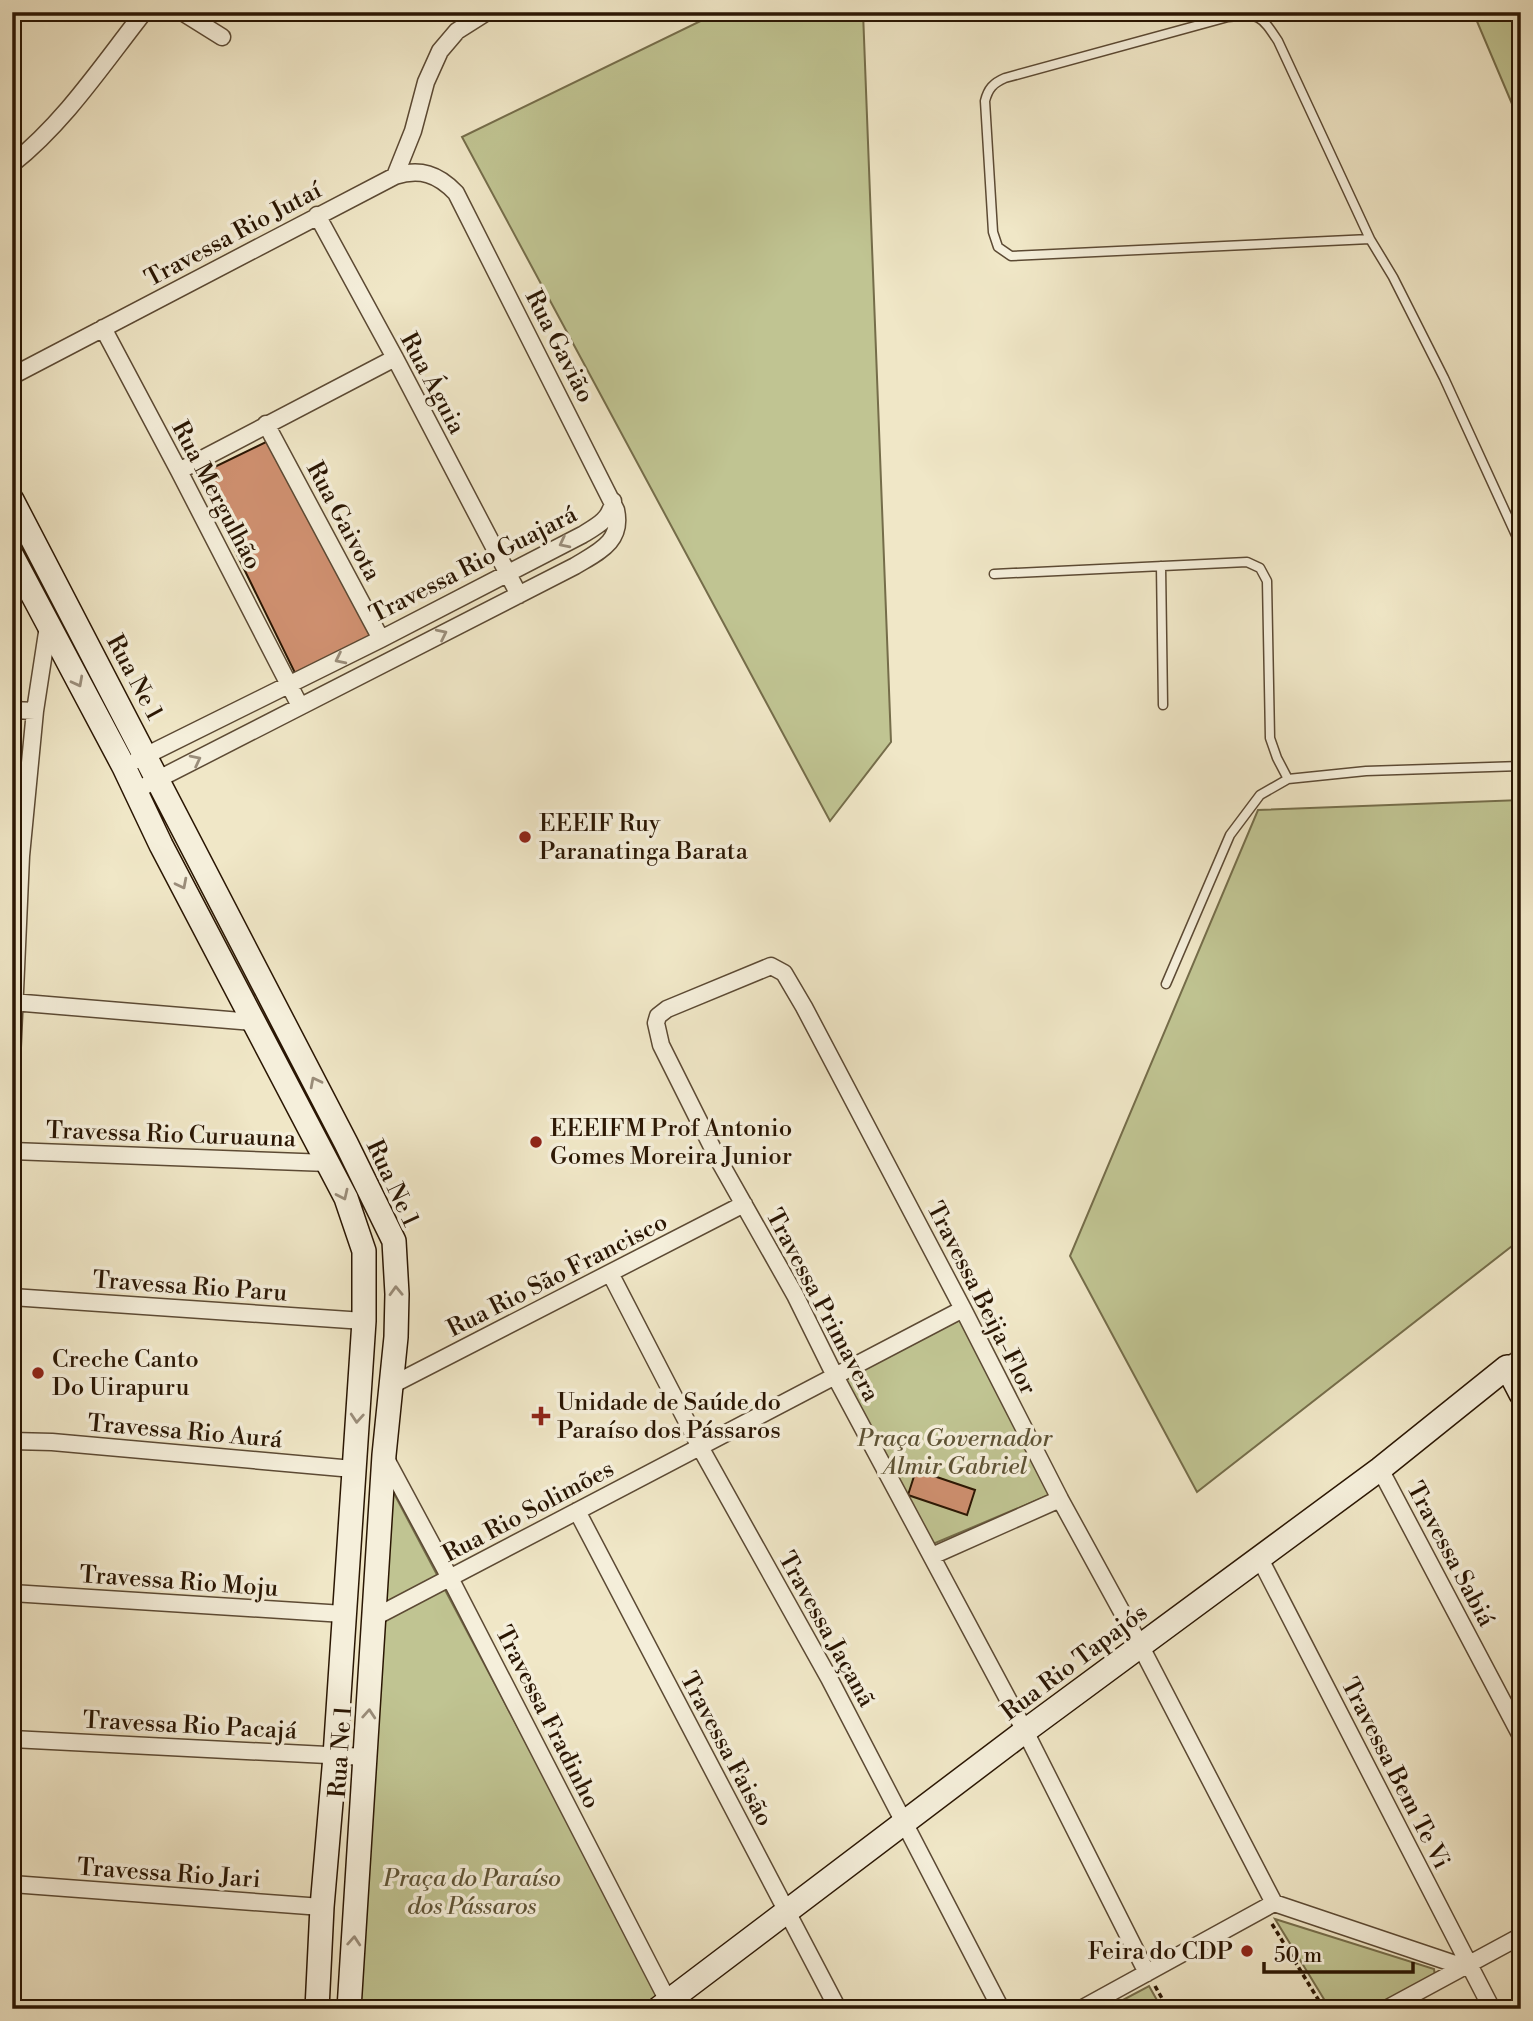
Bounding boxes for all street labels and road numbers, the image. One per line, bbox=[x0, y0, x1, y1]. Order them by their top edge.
street label: Travessa Rio Jutaí bbox=[140, 175, 328, 294]
street label: Rua Gavião bbox=[518, 285, 600, 408]
street label: Rua Águia bbox=[393, 327, 473, 440]
street label: Rua Mergulhão bbox=[164, 416, 268, 575]
street label: Rua Gaivota bbox=[299, 457, 387, 587]
street label: Travessa Rio Guajará bbox=[365, 499, 583, 630]
street label: Rua Ne 1 bbox=[99, 630, 169, 726]
street label: Travessa Rio Curuauna bbox=[46, 1116, 297, 1154]
street label: Rua Ne 1 bbox=[359, 1135, 425, 1232]
street label: Travessa Beija-Flor bbox=[919, 1197, 1043, 1400]
street label: Travessa Primavera bbox=[759, 1204, 886, 1408]
street label: Rua Rio São Francisco bbox=[442, 1207, 673, 1344]
street label: Travessa Rio Paru bbox=[92, 1265, 288, 1309]
street label: Travessa Rio Aurá bbox=[86, 1409, 284, 1456]
street label: Rua Rio Solimões bbox=[438, 1454, 619, 1570]
street label: Travessa Sabiá bbox=[1399, 1477, 1501, 1633]
street label: Travessa Jaçanã bbox=[771, 1547, 882, 1713]
street label: Travessa Rio Moju bbox=[79, 1560, 280, 1604]
street label: Rua Rio Tapajós bbox=[995, 1598, 1154, 1728]
street label: Travessa Fradinho bbox=[488, 1621, 606, 1814]
street label: Travessa Faisão bbox=[673, 1667, 779, 1832]
street label: Travessa Bem Te Vi bbox=[1334, 1673, 1456, 1874]
street label: Rua Ne 1 bbox=[323, 1704, 359, 1799]
street label: Travessa Rio Pacajá bbox=[82, 1705, 299, 1747]
street label: Travessa Rio Jari bbox=[76, 1853, 262, 1895]

